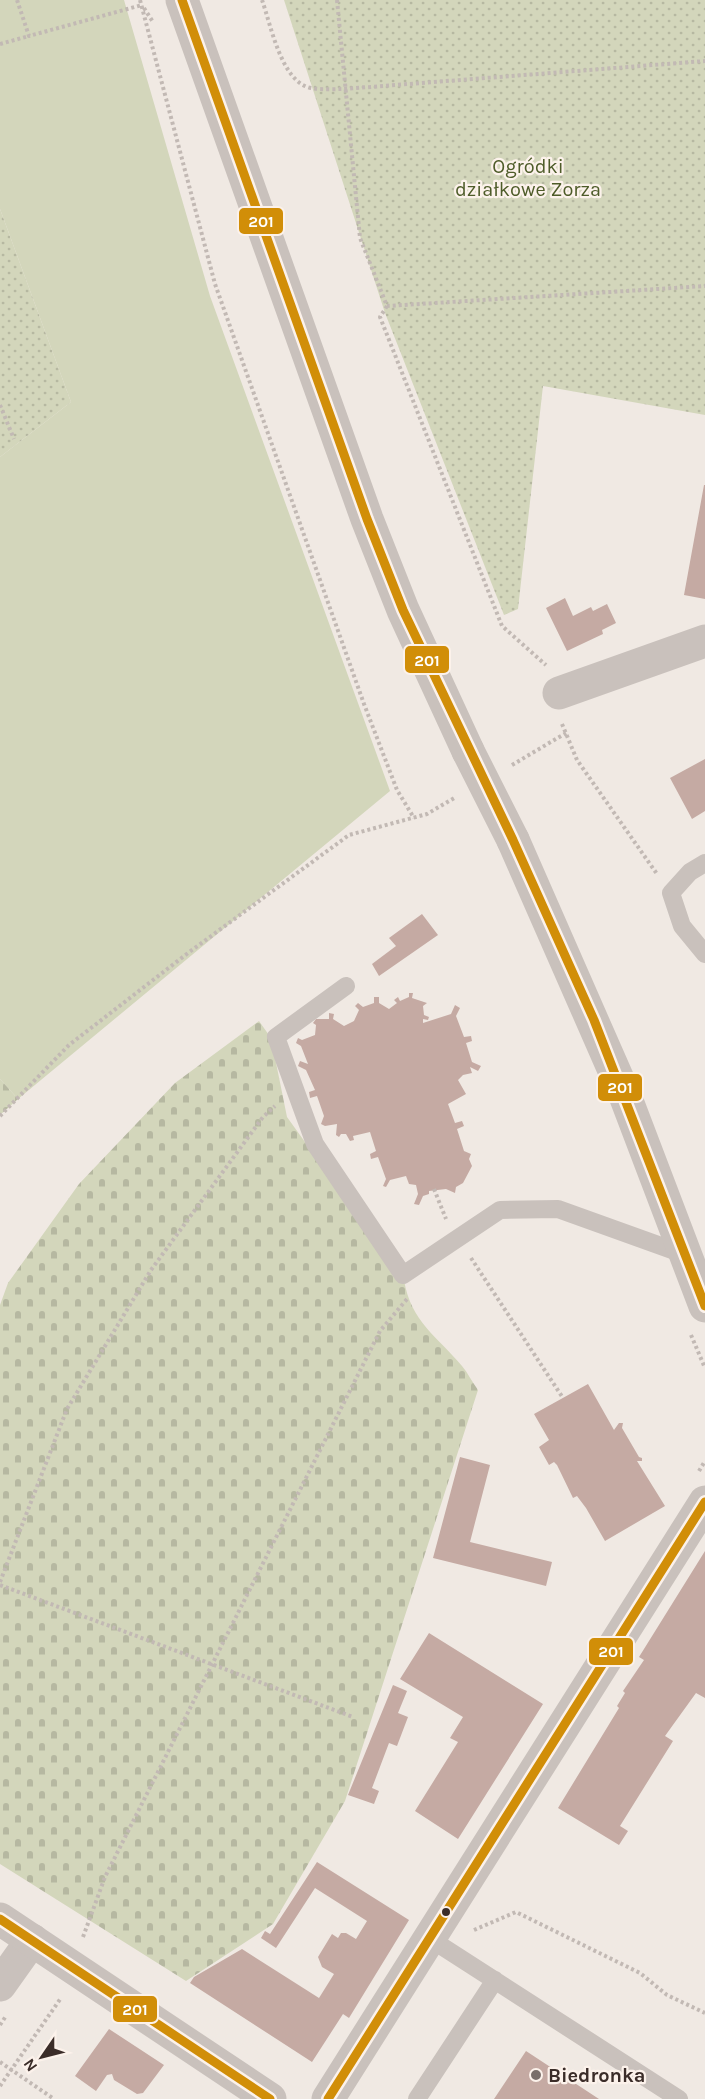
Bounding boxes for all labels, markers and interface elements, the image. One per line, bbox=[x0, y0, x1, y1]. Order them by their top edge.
park label: Ogródki działkowe Zorza bbox=[455, 155, 601, 201]
line badge: 201 bbox=[238, 207, 284, 235]
text: 201 bbox=[248, 212, 274, 231]
line badge: 201 bbox=[404, 645, 450, 674]
text: 201 bbox=[414, 651, 440, 670]
line badge: 201 bbox=[597, 1073, 643, 1102]
text: 201 bbox=[607, 1078, 633, 1097]
line badge: 201 bbox=[588, 1637, 634, 1666]
text: 201 bbox=[598, 1642, 624, 1661]
unlabelled marker bbox=[440, 1906, 452, 1918]
line badge: 201 bbox=[112, 1995, 158, 2023]
text: 201 bbox=[122, 2000, 148, 2019]
north arrow bbox=[12, 2027, 72, 2087]
text: N bbox=[19, 2055, 41, 2075]
place label: Biedronka bbox=[548, 2064, 646, 2087]
marker: Biedronka bbox=[529, 2068, 543, 2082]

